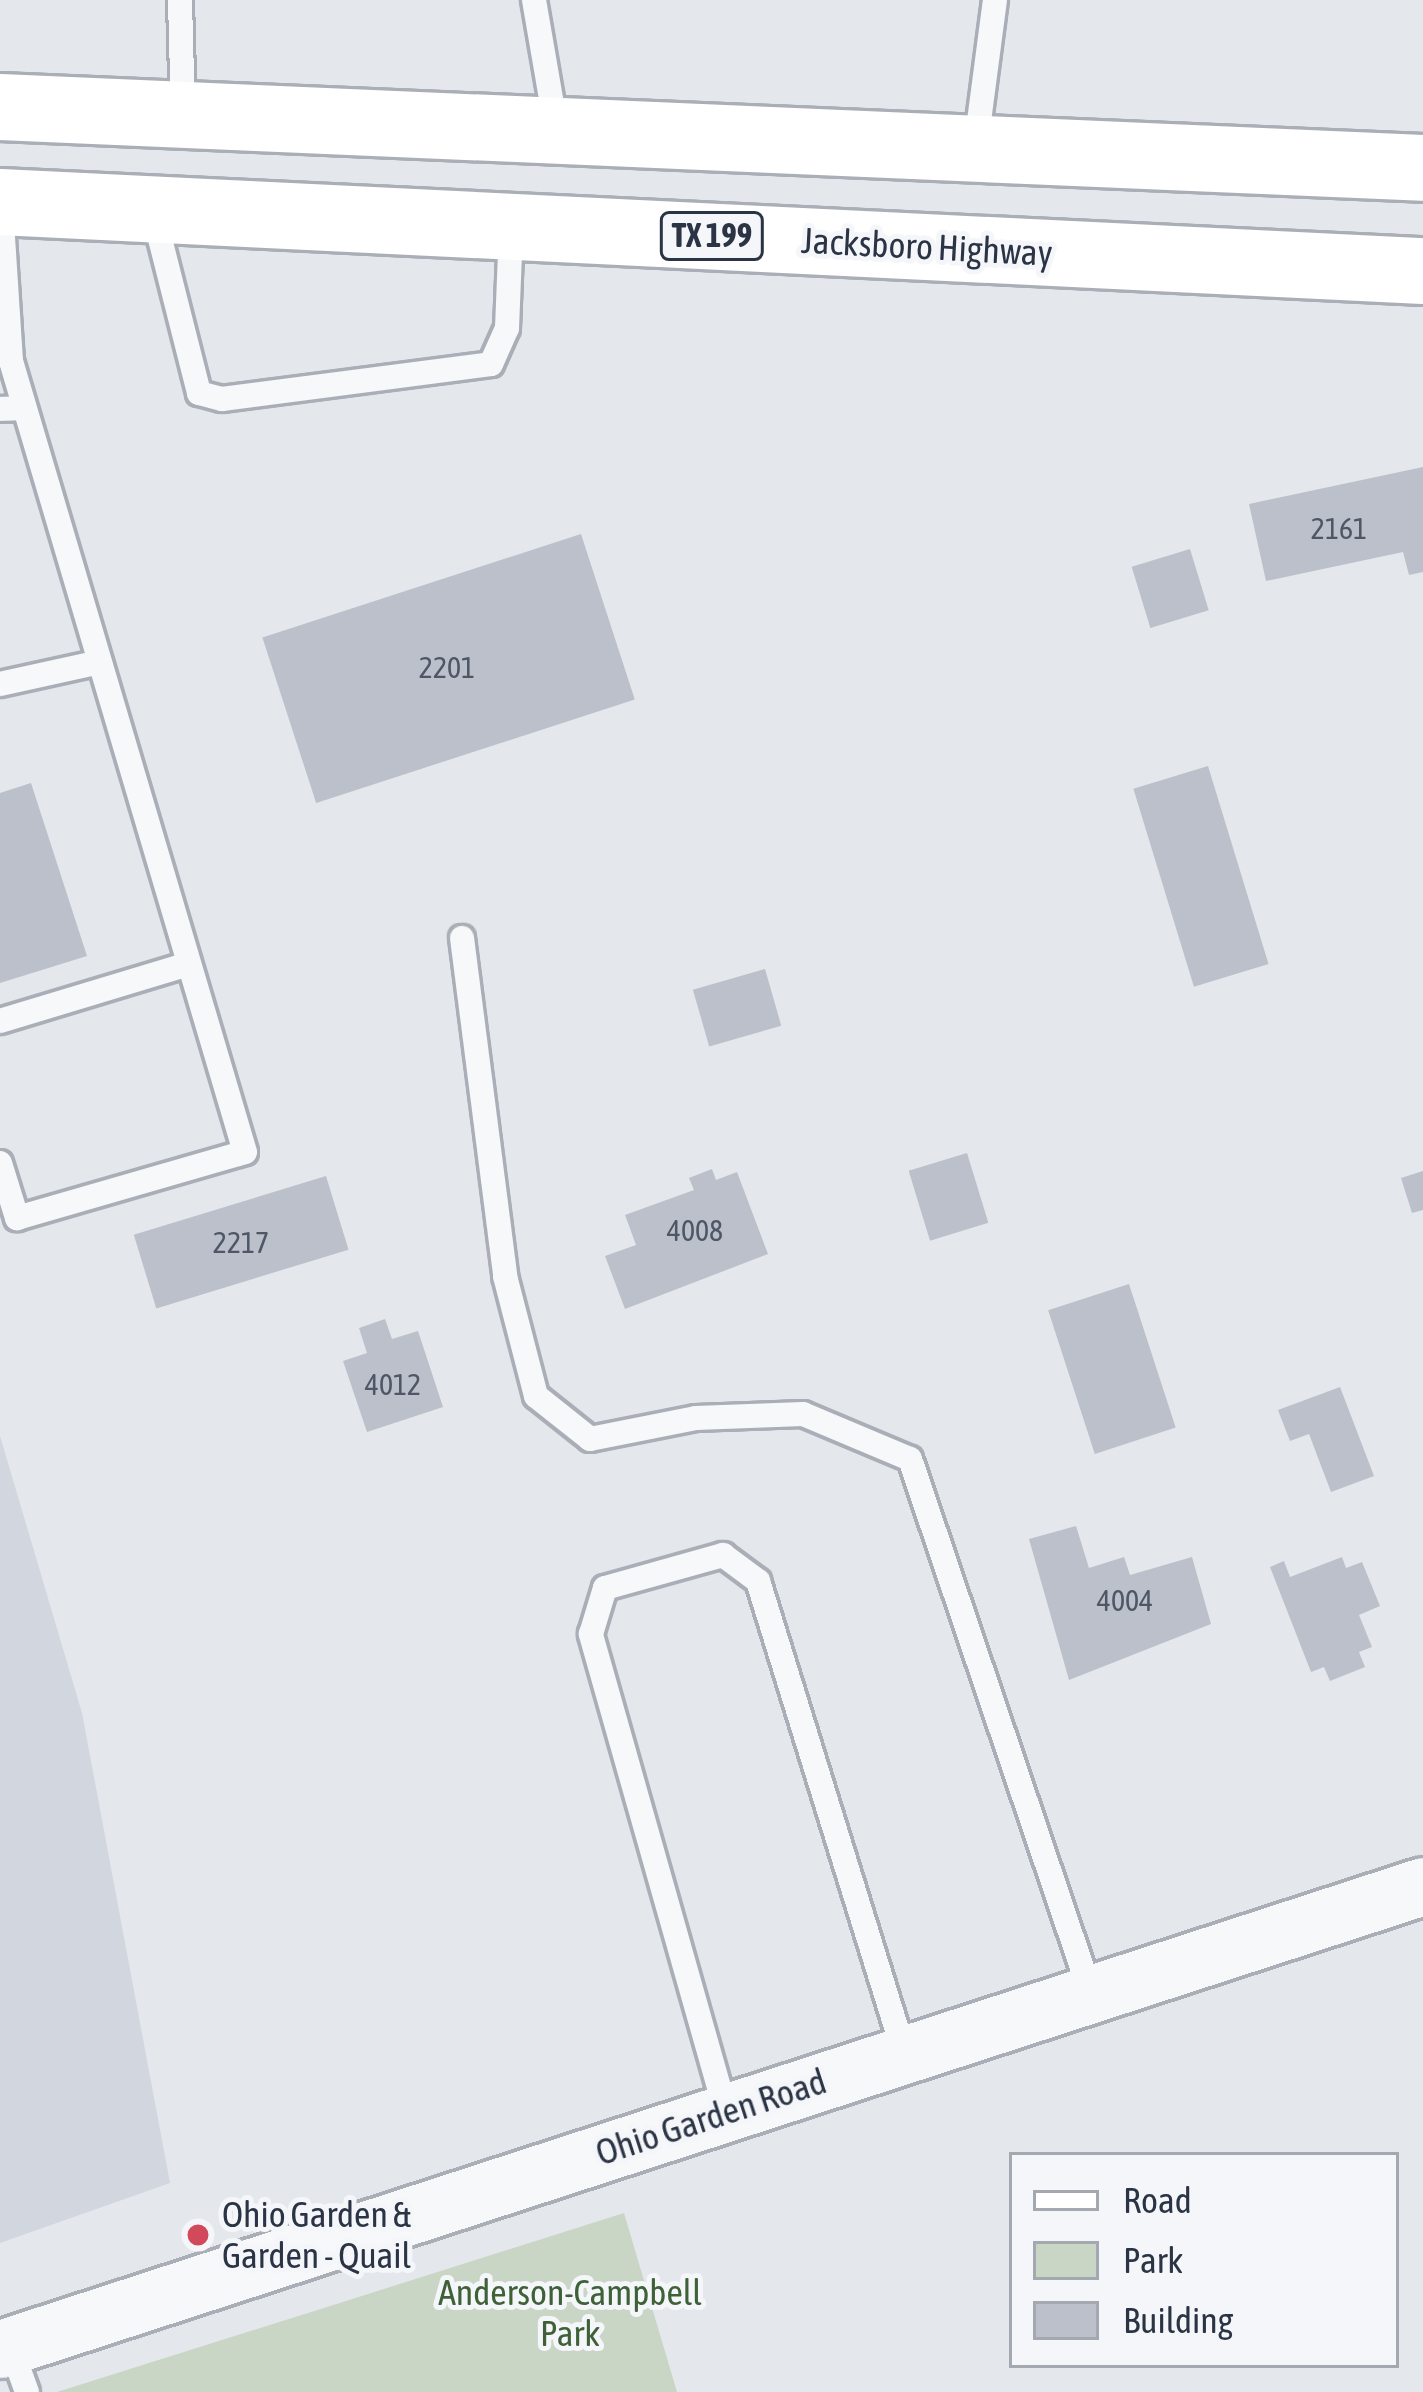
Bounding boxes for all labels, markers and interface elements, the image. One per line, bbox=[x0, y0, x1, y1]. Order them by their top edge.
road number: TX 199 bbox=[658, 209, 766, 263]
street label: Jacksboro Highway bbox=[800, 219, 1054, 275]
house number: 2161 bbox=[1311, 510, 1367, 546]
house number: 2201 bbox=[419, 649, 475, 685]
house number: 4008 bbox=[667, 1212, 723, 1248]
house number: 2217 bbox=[213, 1224, 269, 1260]
house number: 4012 bbox=[365, 1366, 421, 1402]
house number: 4004 bbox=[1097, 1582, 1153, 1618]
street label: Ohio Garden Road bbox=[590, 2059, 832, 2175]
legend bbox=[1009, 2152, 1399, 2368]
text: Road bbox=[1123, 2179, 1192, 2221]
place label: Ohio Garden & Garden - Quail bbox=[222, 2192, 412, 2277]
marker: Ohio Garden & Garden - Quail bbox=[185, 2222, 211, 2248]
text: Park bbox=[1123, 2239, 1183, 2281]
park label: Anderson-Campbell Park bbox=[438, 2270, 702, 2355]
text: Building bbox=[1123, 2299, 1233, 2341]

